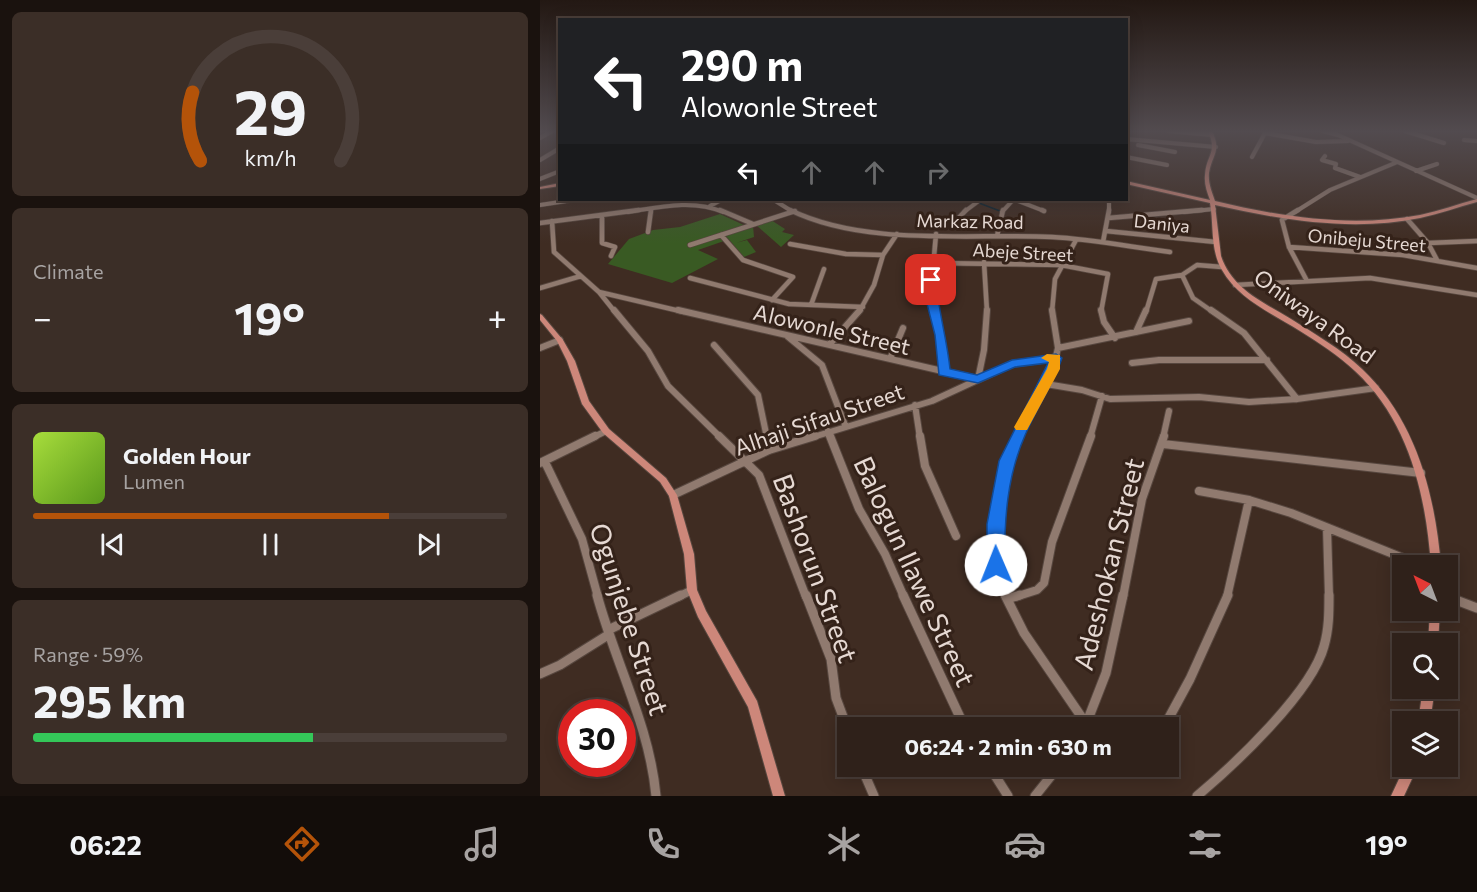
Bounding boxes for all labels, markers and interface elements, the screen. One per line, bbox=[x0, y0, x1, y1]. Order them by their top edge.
text: 290 m bbox=[681, 38, 803, 90]
icon: left bbox=[582, 42, 660, 120]
text: 29 bbox=[233, 72, 307, 148]
text: Alowonle Street bbox=[681, 90, 877, 123]
text: km/h bbox=[244, 144, 296, 170]
icon: left bbox=[732, 156, 765, 189]
icon: ahead bbox=[795, 156, 828, 189]
icon: ahead bbox=[858, 156, 891, 189]
icon: right bbox=[921, 156, 954, 189]
street label: Markaz Road bbox=[916, 209, 1024, 233]
street label: Daniya bbox=[1133, 209, 1191, 237]
street label: Onibeju Street bbox=[1307, 224, 1427, 256]
street label: Abeje Street bbox=[972, 238, 1074, 266]
pin bbox=[905, 254, 956, 305]
text: Climate bbox=[33, 259, 103, 283]
icon: arrive bbox=[914, 263, 947, 296]
street label: Oniwaya Road bbox=[1249, 263, 1381, 369]
text: 19° bbox=[234, 289, 305, 344]
text: − bbox=[33, 296, 52, 337]
text: + bbox=[488, 296, 507, 337]
street label: Alowonle Street bbox=[751, 298, 913, 360]
street label: Alhaji Sifau Street bbox=[731, 377, 907, 461]
text: Golden Hour bbox=[123, 442, 251, 469]
street label: Balogun Ilawe Street bbox=[847, 451, 983, 691]
street label: Adeshokan Street bbox=[1066, 455, 1150, 673]
text: Lumen bbox=[123, 469, 185, 493]
street label: Bashorun Street bbox=[767, 469, 865, 667]
street label: Ogunjebe Street bbox=[583, 519, 677, 719]
icon: previous bbox=[96, 528, 129, 561]
icon: pause bbox=[254, 528, 287, 561]
icon: next bbox=[412, 528, 445, 561]
position arrow bbox=[964, 533, 1028, 597]
north arrow bbox=[1392, 555, 1458, 621]
map controls bbox=[1392, 555, 1458, 777]
button: search bbox=[1392, 633, 1458, 699]
text: Range · 59% bbox=[33, 642, 143, 666]
text: 295 km bbox=[33, 672, 186, 727]
speed limit sign: 30 bbox=[558, 699, 636, 777]
button: layers bbox=[1392, 711, 1458, 777]
text: 06:24 · 2 min · 630 m bbox=[904, 733, 1112, 760]
icon: directions bbox=[281, 823, 323, 865]
icon: music bbox=[461, 823, 503, 865]
icon: phone bbox=[642, 823, 684, 865]
icon: climate bbox=[823, 823, 865, 865]
icon: car bbox=[1004, 823, 1046, 865]
icon: filters bbox=[1184, 823, 1226, 865]
text: 06:22 bbox=[69, 828, 142, 861]
text: 19° bbox=[1365, 828, 1408, 861]

